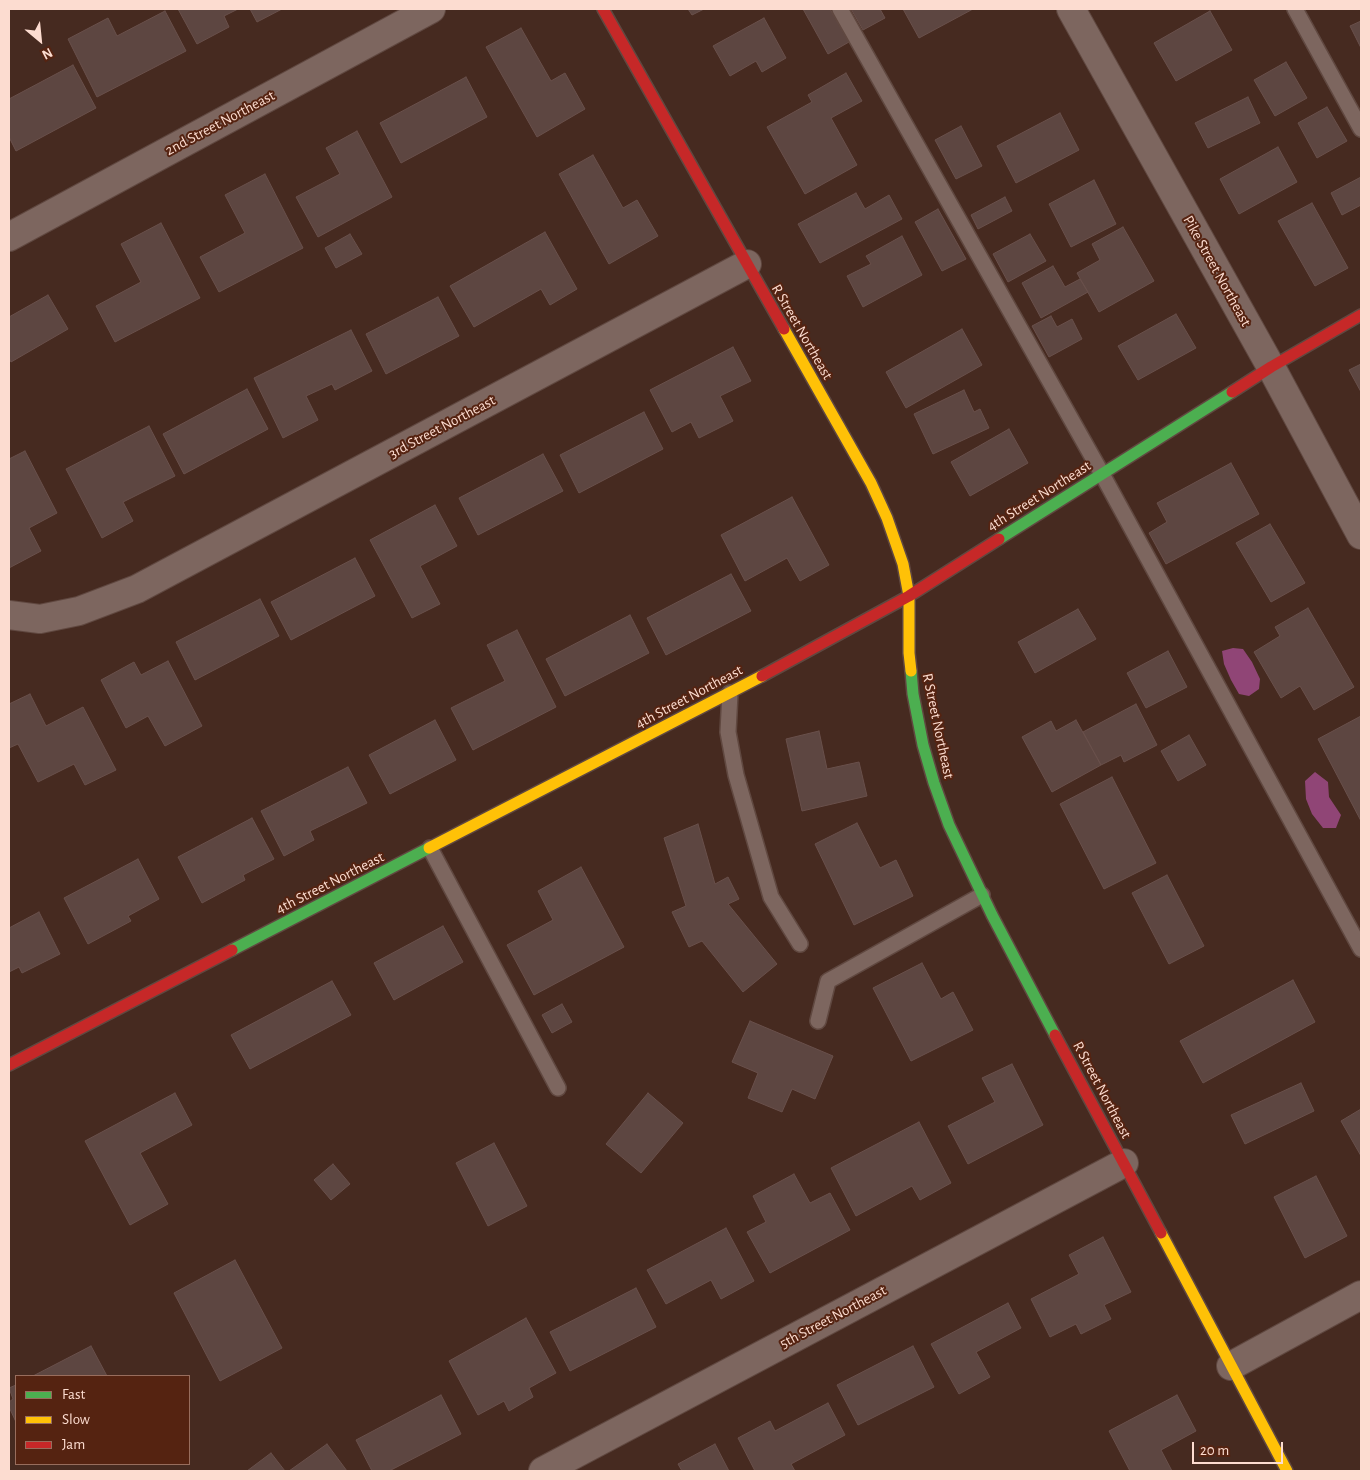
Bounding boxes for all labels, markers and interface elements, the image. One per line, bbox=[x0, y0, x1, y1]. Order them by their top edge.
north arrow bbox=[15, 15, 65, 65]
text: N bbox=[39, 45, 55, 62]
street label: 2nd Street Northeast bbox=[162, 87, 278, 159]
street label: Pike Street Northeast bbox=[1179, 212, 1255, 330]
street label: R Street Northeast bbox=[767, 281, 837, 383]
street label: 3rd Street Northeast bbox=[386, 391, 498, 463]
street label: 4th Street Northeast bbox=[984, 457, 1094, 535]
street label: 4th Street Northeast bbox=[632, 661, 746, 733]
street label: R Street Northeast bbox=[918, 672, 958, 780]
street label: 4th Street Northeast bbox=[273, 848, 387, 918]
street label: R Street Northeast bbox=[1069, 1038, 1135, 1142]
street label: 5th Street Northeast bbox=[777, 1281, 889, 1353]
legend bbox=[15, 1375, 190, 1465]
text: Fast bbox=[62, 1387, 85, 1402]
text: Slow bbox=[62, 1412, 90, 1427]
scale bar bbox=[1195, 1432, 1286, 1464]
text: Jam bbox=[62, 1437, 85, 1452]
text: 20 m bbox=[1200, 1443, 1229, 1458]

